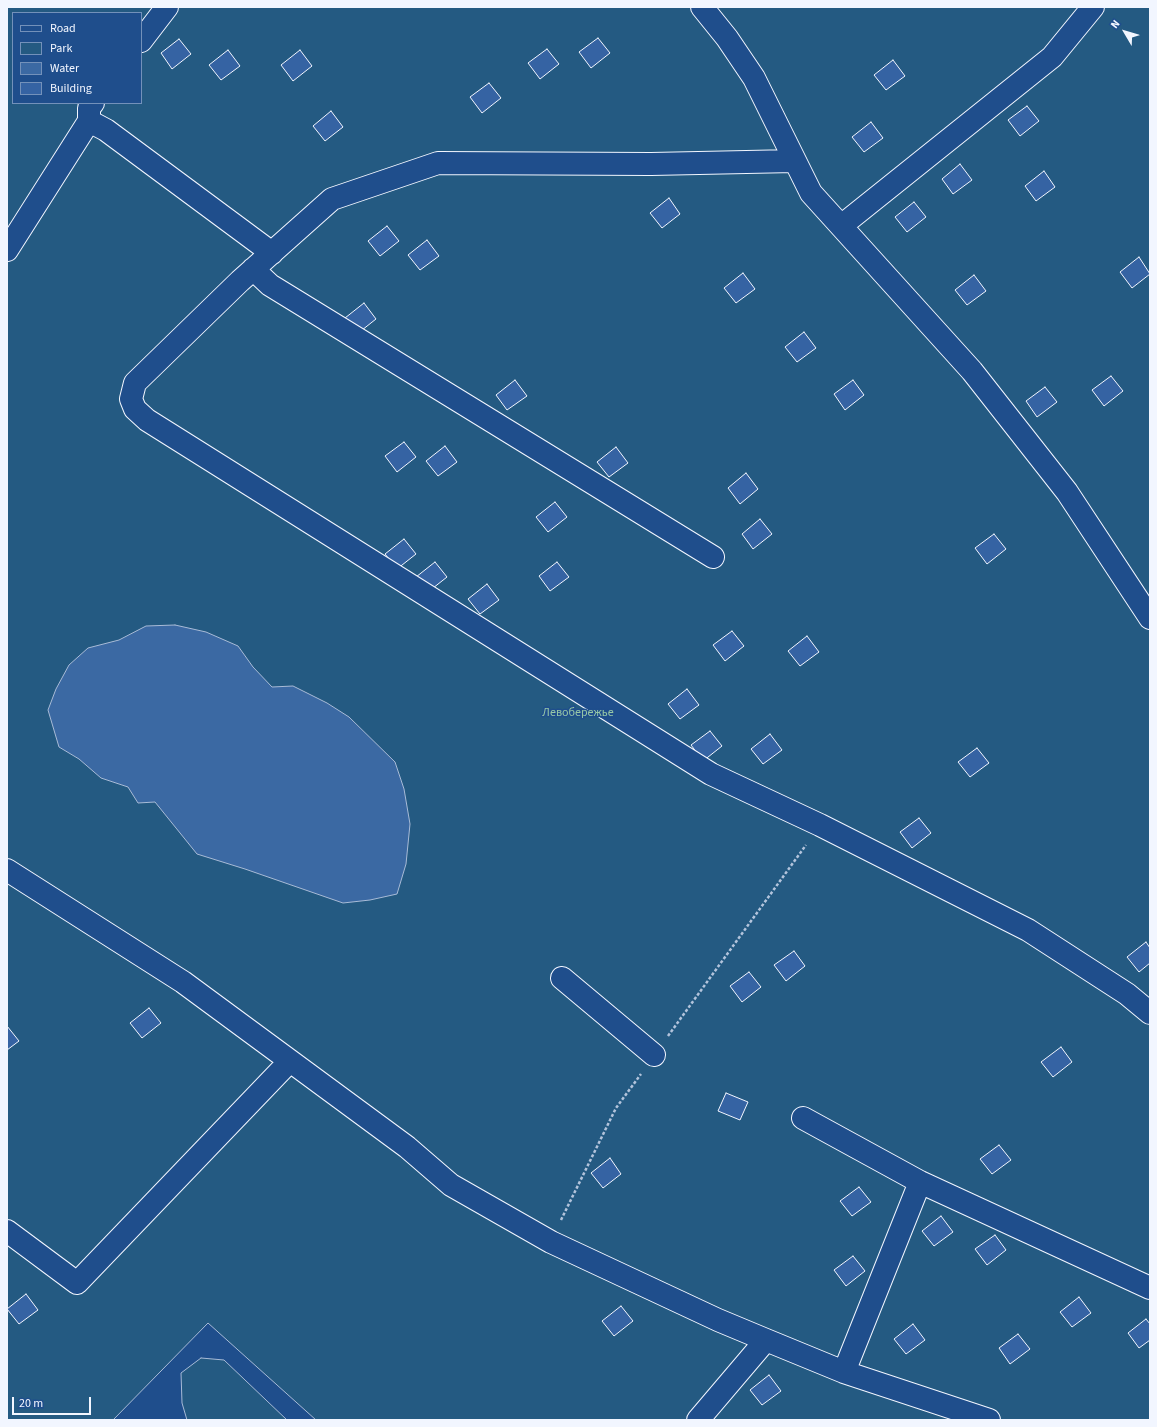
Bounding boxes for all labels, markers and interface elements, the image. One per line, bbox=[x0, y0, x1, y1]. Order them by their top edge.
legend bbox=[12, 12, 142, 104]
north arrow bbox=[1105, 12, 1145, 52]
text: N bbox=[1107, 17, 1123, 32]
text: Road bbox=[50, 20, 76, 37]
text: Park bbox=[50, 40, 72, 57]
text: Water bbox=[50, 60, 79, 77]
text: Building bbox=[50, 80, 92, 97]
park label: Левобережье bbox=[542, 706, 614, 720]
scale bar bbox=[14, 1389, 93, 1415]
text: 20 m bbox=[19, 1395, 43, 1412]

